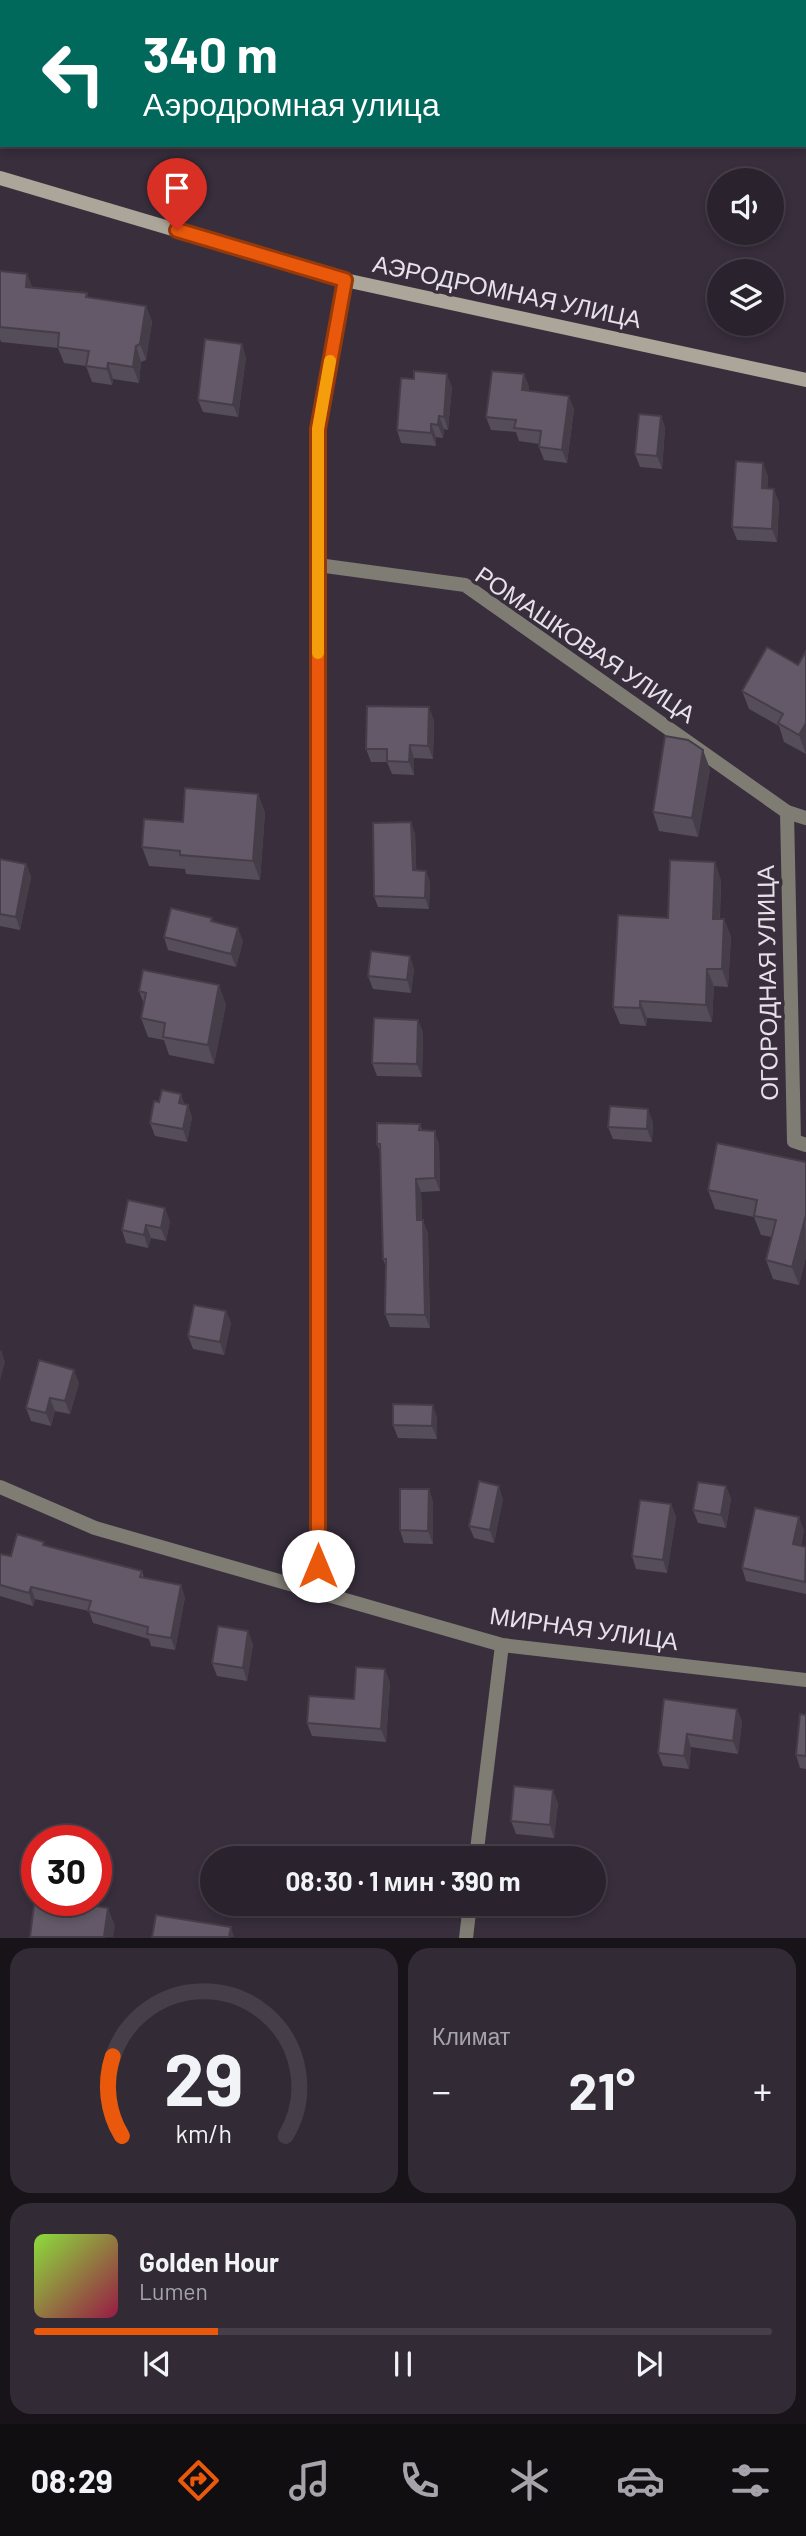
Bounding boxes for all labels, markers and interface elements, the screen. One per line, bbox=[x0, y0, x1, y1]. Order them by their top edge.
text: 340 m bbox=[143, 24, 278, 83]
icon: left bbox=[28, 28, 119, 119]
text: Аэродромная улица bbox=[143, 84, 440, 122]
pin bbox=[147, 158, 207, 230]
map controls bbox=[707, 168, 784, 336]
button: sound bbox=[707, 168, 784, 245]
icon: arrive bbox=[158, 169, 196, 207]
street label: АЭРОДРОМНАЯ УЛИЦА bbox=[371, 248, 644, 333]
button: layers bbox=[707, 259, 784, 336]
street label: РОМАШКОВАЯ УЛИЦА bbox=[470, 559, 701, 728]
street label: ОГОРОДНАЯ УЛИЦА bbox=[750, 865, 783, 1101]
position arrow bbox=[281, 1529, 355, 1603]
street label: МИРНАЯ УЛИЦА bbox=[488, 1600, 680, 1655]
speed limit sign: 30 bbox=[21, 1825, 112, 1916]
text: 08:30 · 1 мин · 390 m bbox=[285, 1865, 521, 1896]
text: Климат bbox=[432, 2022, 510, 2050]
text: 29 bbox=[164, 2034, 244, 2122]
text: 21° bbox=[569, 2058, 635, 2120]
text: − bbox=[432, 2067, 451, 2113]
text: + bbox=[753, 2067, 772, 2113]
text: km/h bbox=[176, 2118, 232, 2148]
text: Golden Hour bbox=[139, 2246, 279, 2277]
text: Lumen bbox=[139, 2277, 208, 2305]
icon: previous bbox=[138, 2345, 176, 2383]
icon: pause bbox=[384, 2345, 422, 2383]
icon: next bbox=[630, 2345, 668, 2383]
icon: directions bbox=[174, 2456, 223, 2505]
icon: music bbox=[285, 2456, 334, 2505]
icon: phone bbox=[395, 2456, 444, 2505]
icon: climate bbox=[505, 2456, 554, 2505]
icon: car bbox=[616, 2456, 665, 2505]
icon: filters bbox=[726, 2456, 775, 2505]
text: 08:29 bbox=[31, 2461, 113, 2499]

